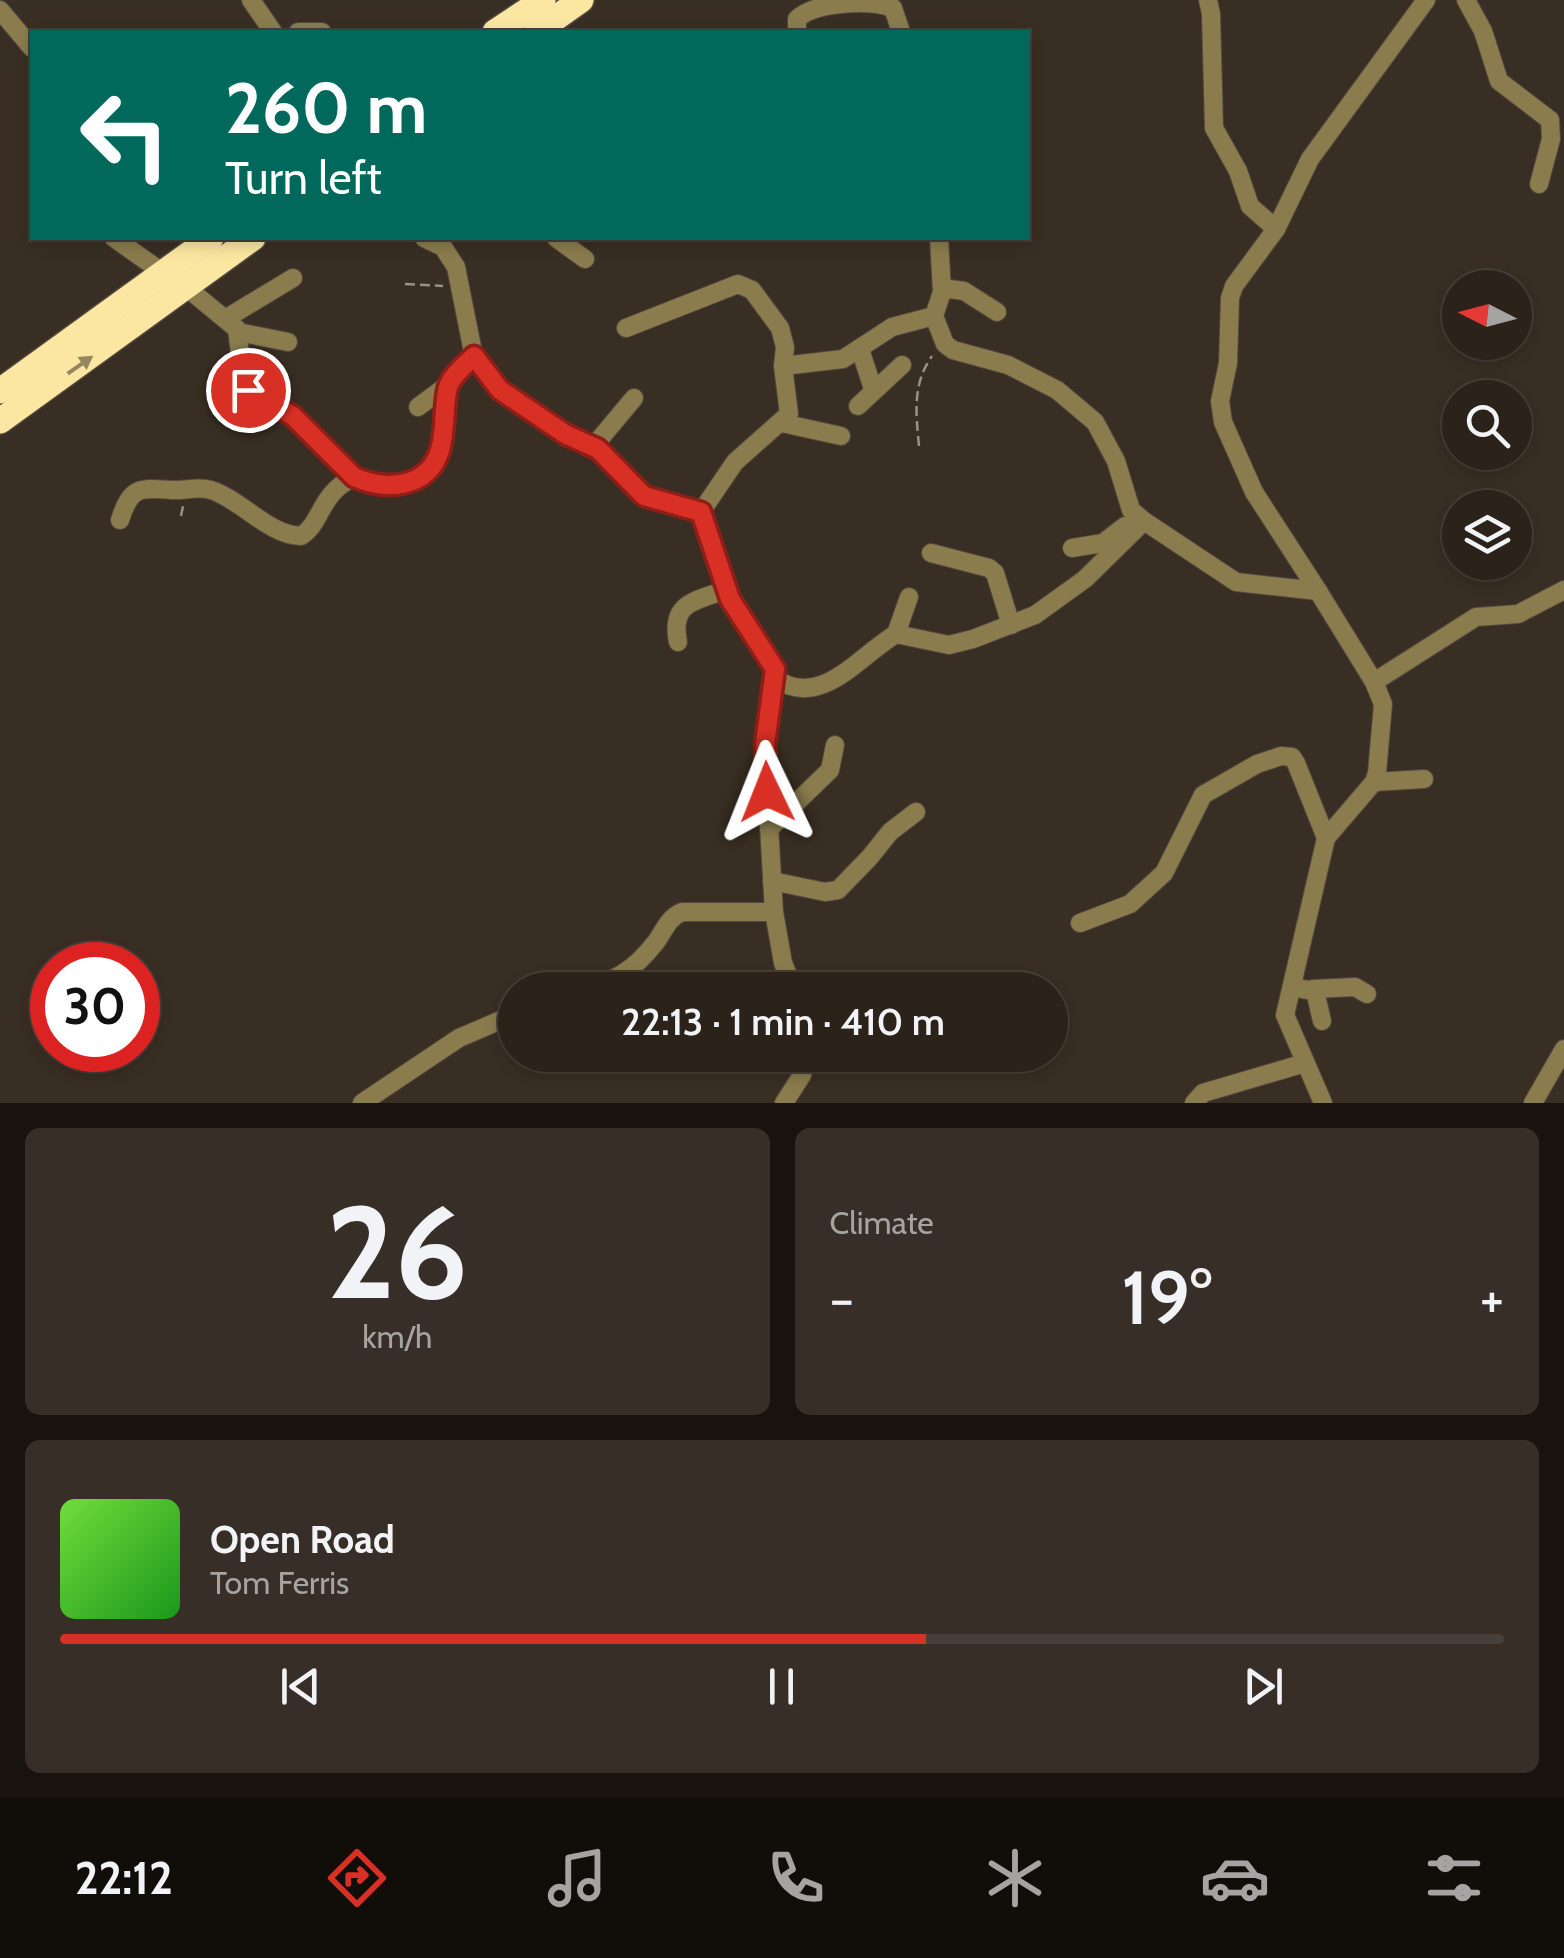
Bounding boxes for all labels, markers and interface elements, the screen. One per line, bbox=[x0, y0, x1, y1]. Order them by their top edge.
text: 260 m bbox=[225, 65, 427, 151]
icon: left bbox=[60, 70, 190, 200]
text: Turn left bbox=[225, 151, 382, 205]
north arrow bbox=[1442, 270, 1532, 360]
map controls bbox=[1442, 270, 1532, 580]
pin bbox=[206, 348, 291, 433]
one-way arrow bbox=[67, 356, 93, 375]
icon: arrive bbox=[221, 363, 276, 418]
button: search bbox=[1442, 380, 1532, 470]
button: layers bbox=[1442, 490, 1532, 580]
position arrow bbox=[715, 740, 819, 844]
speed limit sign: 30 bbox=[30, 942, 160, 1072]
text: 22:13 · 1 min · 410 m bbox=[621, 998, 945, 1045]
text: 26 bbox=[326, 1173, 468, 1331]
text: Climate bbox=[830, 1203, 934, 1242]
text: 19° bbox=[1121, 1252, 1212, 1343]
text: − bbox=[830, 1265, 854, 1332]
text: + bbox=[1480, 1265, 1504, 1332]
text: km/h bbox=[362, 1317, 432, 1356]
text: Open Road bbox=[210, 1516, 395, 1563]
text: Tom Ferris bbox=[210, 1563, 349, 1602]
icon: previous bbox=[273, 1659, 328, 1714]
icon: pause bbox=[754, 1659, 809, 1714]
icon: next bbox=[1236, 1659, 1291, 1714]
icon: directions bbox=[322, 1843, 392, 1913]
icon: music bbox=[542, 1843, 612, 1913]
icon: phone bbox=[761, 1843, 831, 1913]
icon: climate bbox=[980, 1843, 1050, 1913]
icon: car bbox=[1200, 1843, 1270, 1913]
icon: filters bbox=[1419, 1843, 1489, 1913]
text: 22:12 bbox=[75, 1851, 173, 1905]

